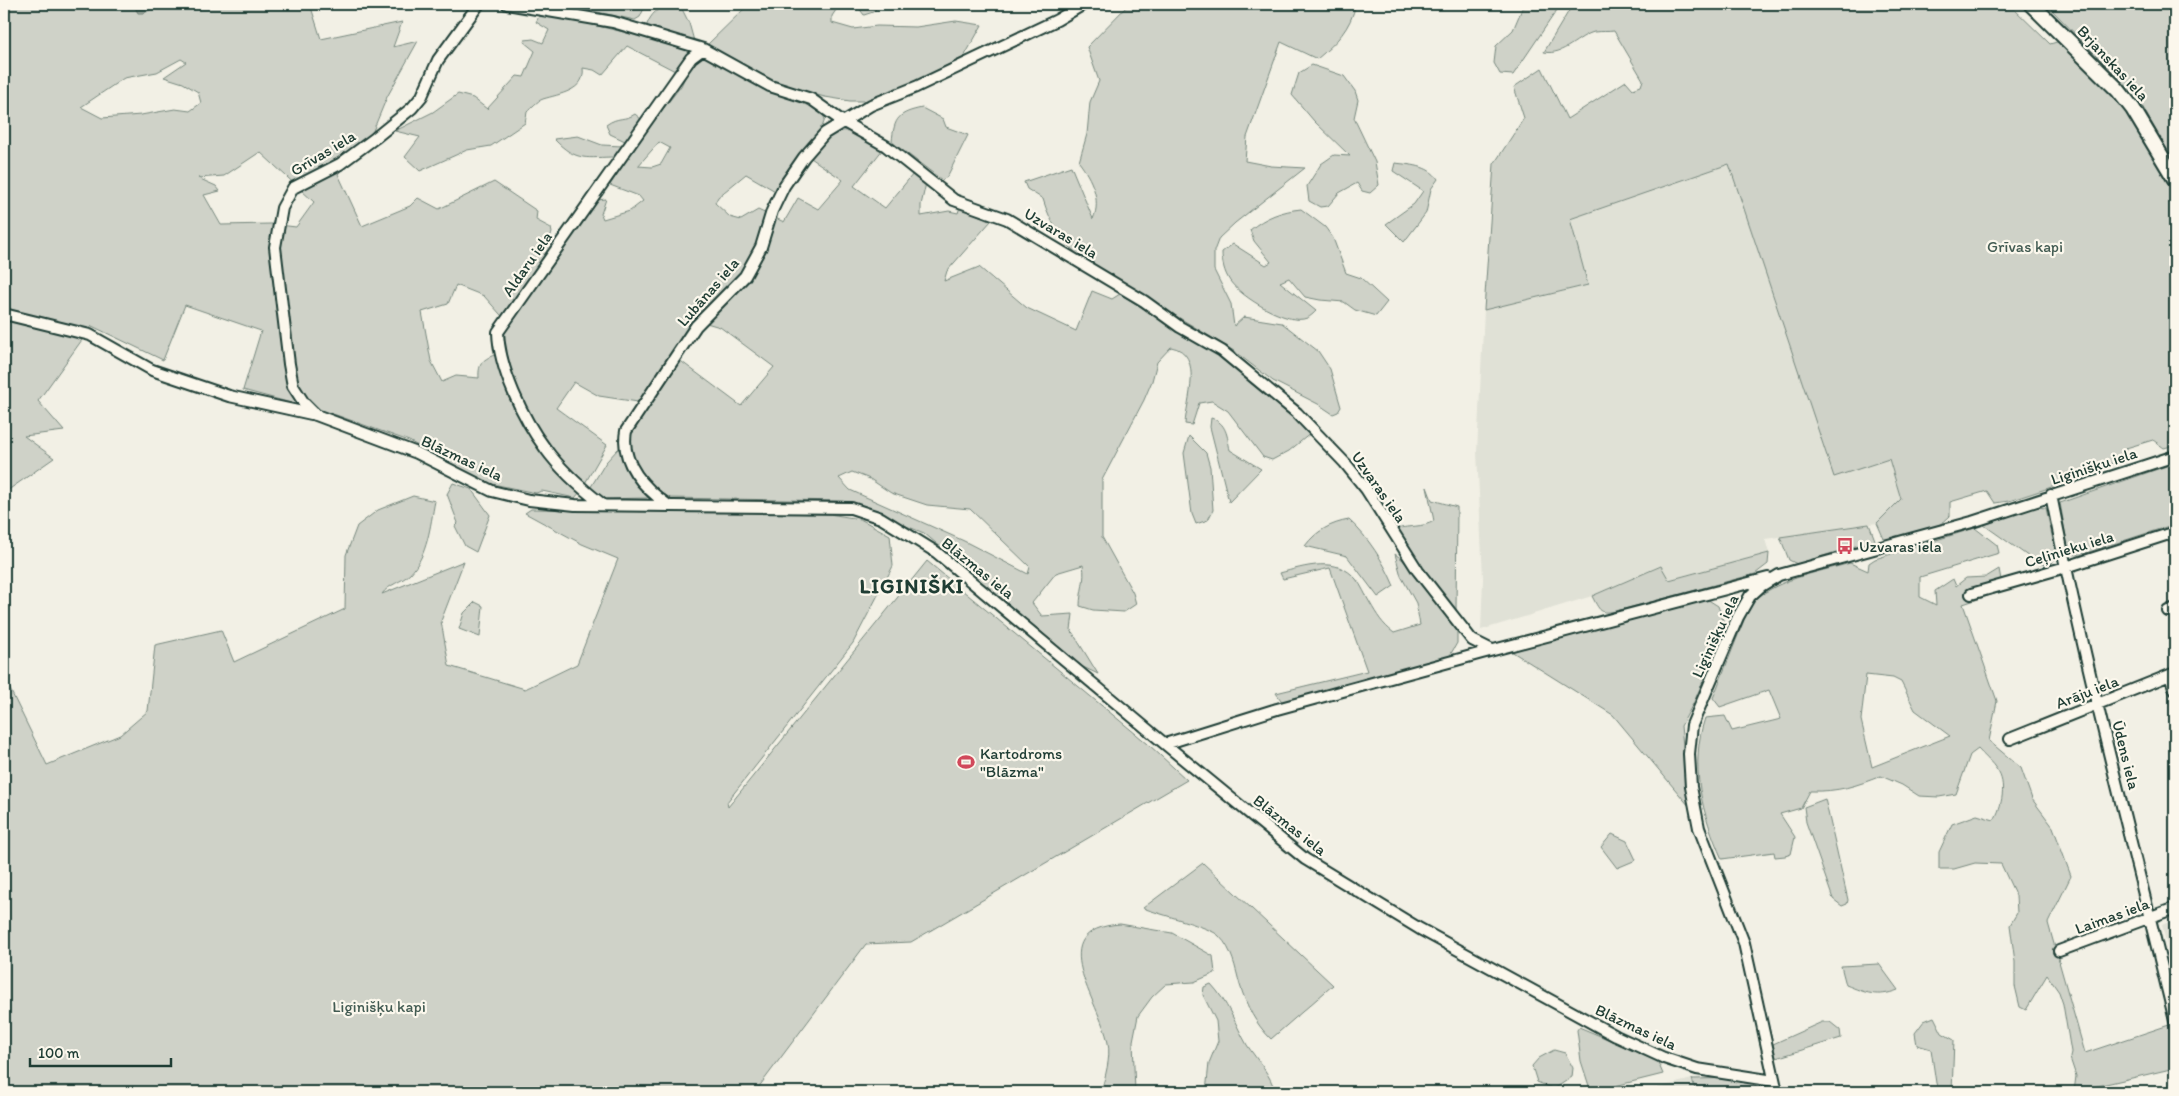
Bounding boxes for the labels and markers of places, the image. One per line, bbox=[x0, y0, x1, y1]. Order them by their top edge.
bus stop icon: Uzvaras iela bbox=[1835, 536, 1855, 556]
place label: Uzvaras iela bbox=[1859, 537, 1942, 556]
place label: Kartodroms "Blāzma" bbox=[980, 744, 1062, 781]
sports icon: Kartodroms "Blāzma" bbox=[956, 752, 976, 772]

